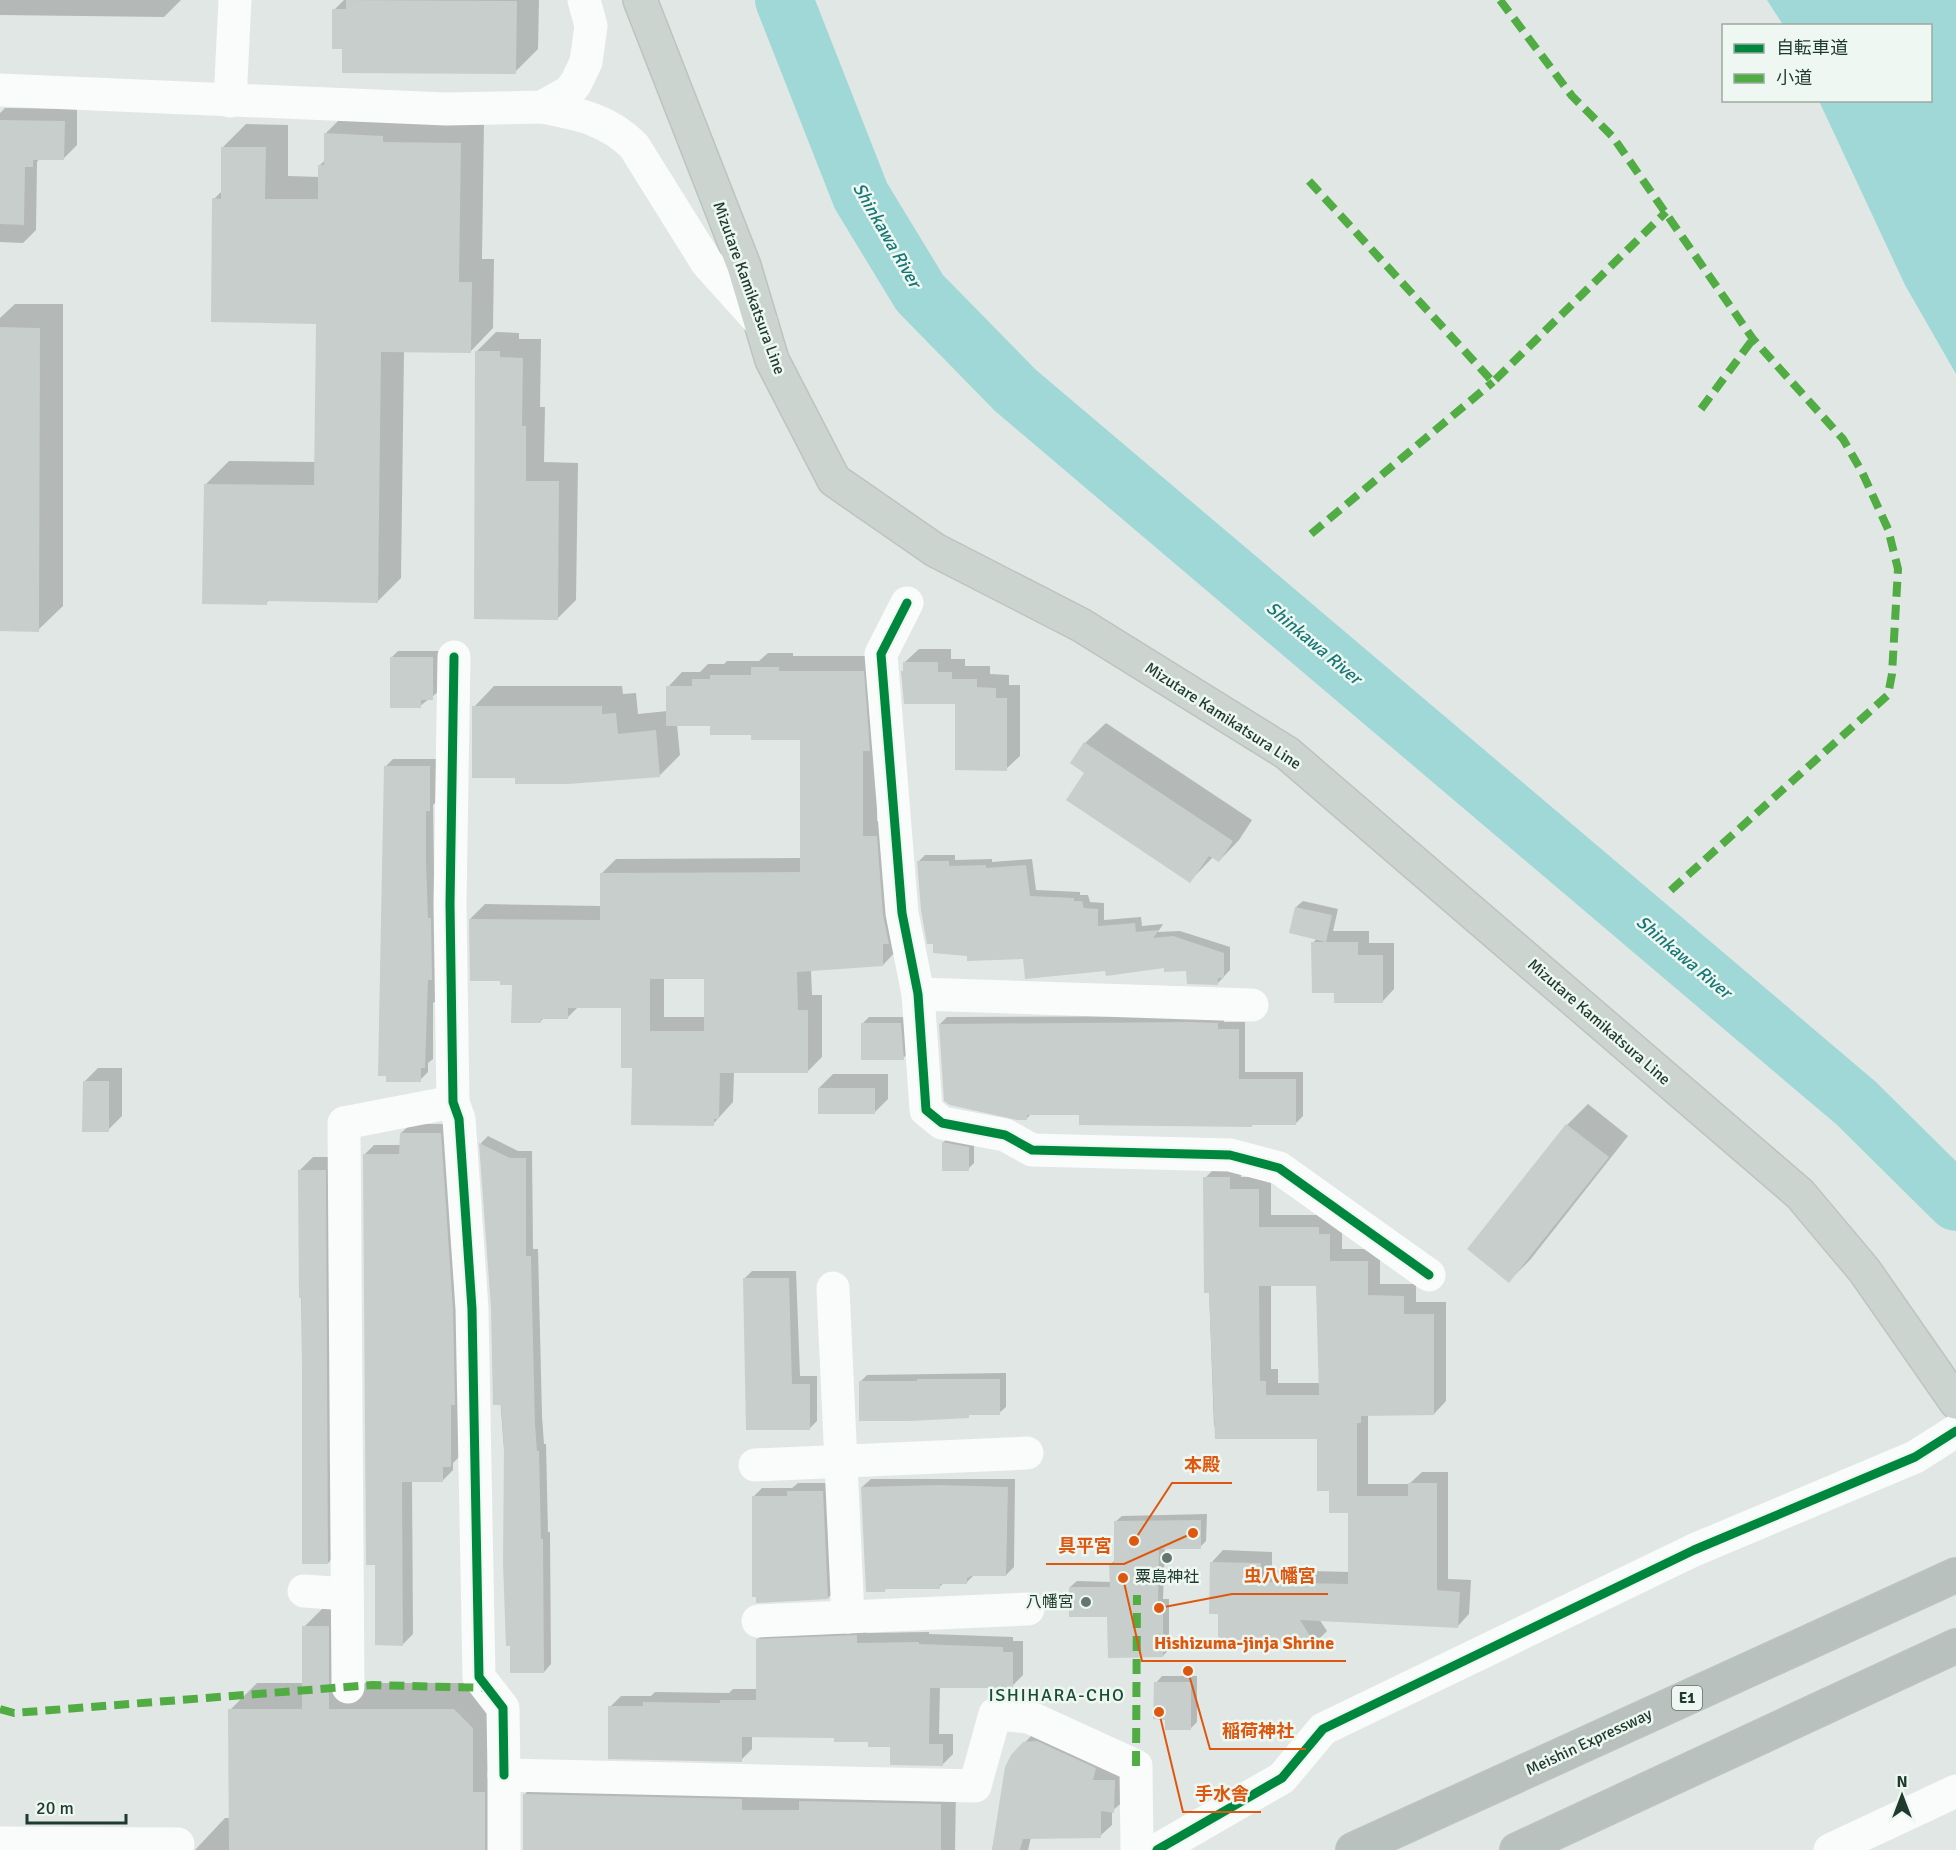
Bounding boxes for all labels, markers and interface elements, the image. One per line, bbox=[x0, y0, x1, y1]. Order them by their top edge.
legend bbox=[1722, 24, 1932, 102]
text: 自転車道 bbox=[1776, 37, 1848, 59]
text: 小道 bbox=[1776, 67, 1812, 89]
water label: Shinkawa River bbox=[848, 179, 927, 293]
street label: Mizutare Kamikatsura Line bbox=[708, 199, 790, 377]
water label: Shinkawa River bbox=[1262, 597, 1368, 691]
street label: Mizutare Kamikatsura Line bbox=[1141, 658, 1305, 774]
water label: Shinkawa River bbox=[1632, 911, 1738, 1005]
street label: Mizutare Kamikatsura Line bbox=[1524, 955, 1674, 1089]
callout: 本殿 bbox=[1172, 1447, 1232, 1483]
text: 本殿 bbox=[1184, 1454, 1220, 1476]
callout: 具平宮 bbox=[1046, 1528, 1124, 1564]
text: 具平宮 bbox=[1058, 1535, 1112, 1557]
marker: 粟島神社 bbox=[1160, 1551, 1174, 1565]
callout: 虫八幡宮 bbox=[1232, 1558, 1328, 1594]
text: 虫八幡宮 bbox=[1244, 1565, 1316, 1587]
place label: 粟島神社 bbox=[1135, 1567, 1199, 1587]
place label: 八幡宮 bbox=[1026, 1592, 1074, 1612]
marker: 八幡宮 bbox=[1079, 1595, 1093, 1609]
callout: Hishizuma-jinja Shrine bbox=[1142, 1625, 1346, 1661]
text: Hishizuma-jinja Shrine bbox=[1154, 1632, 1334, 1654]
district label: ISHIHARA-CHO bbox=[989, 1684, 1125, 1706]
road number: E1 bbox=[1672, 1686, 1702, 1710]
street label: Meishin Expressway bbox=[1523, 1704, 1656, 1780]
callout: 稲荷神社 bbox=[1210, 1713, 1306, 1749]
text: 稲荷神社 bbox=[1222, 1720, 1294, 1742]
north arrow bbox=[1872, 1766, 1932, 1826]
text: N bbox=[1896, 1772, 1908, 1792]
callout: 手水舎 bbox=[1183, 1776, 1261, 1812]
text: 手水舎 bbox=[1195, 1783, 1249, 1805]
scale bar bbox=[27, 1787, 126, 1825]
text: 20 m bbox=[36, 1797, 74, 1819]

